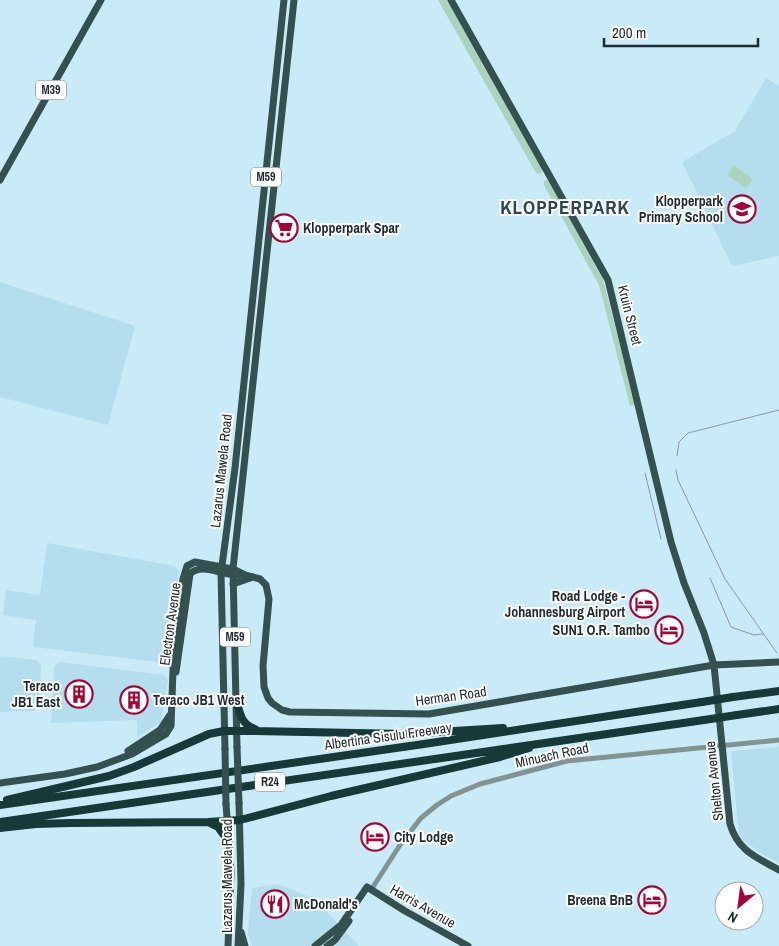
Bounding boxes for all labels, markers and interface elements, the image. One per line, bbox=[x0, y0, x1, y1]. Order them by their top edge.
scale bar bbox=[604, 15, 758, 47]
text: 200 m bbox=[612, 22, 646, 43]
road number: M39 bbox=[36, 80, 66, 100]
road number: M59 bbox=[251, 168, 281, 186]
place label: Klopperpark Primary School bbox=[639, 192, 724, 226]
district label: KLOPPERPARK bbox=[500, 194, 630, 220]
school or university icon: Klopperpark Primary School bbox=[727, 194, 757, 224]
supermarket icon: Klopperpark Spar bbox=[269, 213, 299, 243]
place label: Klopperpark Spar bbox=[303, 219, 400, 237]
street label: Kruin Street bbox=[614, 283, 646, 347]
street label: Lazarus Mawela Road bbox=[206, 413, 236, 529]
street label: Electron Avenue bbox=[155, 581, 185, 667]
place label: Road Lodge - Johannesburg Airport bbox=[505, 587, 625, 621]
hotel icon: Road Lodge - Johannesburg Airport bbox=[629, 589, 659, 619]
hotel icon: SUN1 O.R. Tambo bbox=[654, 615, 684, 645]
place label: SUN1 O.R. Tambo bbox=[553, 621, 650, 639]
road number: M59 bbox=[220, 628, 250, 646]
place label: Teraco JB1 East bbox=[12, 677, 60, 711]
building icon: Teraco JB1 East bbox=[64, 679, 94, 709]
street label: Herman Road bbox=[414, 682, 488, 710]
building icon: Teraco JB1 West bbox=[119, 685, 149, 715]
place label: Teraco JB1 West bbox=[153, 691, 245, 709]
street label: Albertina Sisulu Freeway bbox=[322, 718, 453, 754]
street label: Minuach Road bbox=[514, 738, 590, 772]
street label: Shelton Avenue bbox=[701, 740, 727, 822]
road number: R24 bbox=[255, 772, 285, 792]
street label: Lazarus Mawela Road bbox=[218, 819, 236, 933]
hotel icon: City Lodge bbox=[360, 822, 390, 852]
place label: City Lodge bbox=[394, 828, 453, 846]
street label: Harris Avenue bbox=[387, 880, 459, 932]
north arrow bbox=[714, 881, 764, 931]
hotel icon: Breena BnB bbox=[637, 885, 667, 915]
restaurant icon: McDonald's bbox=[260, 889, 290, 919]
place label: Breena BnB bbox=[567, 891, 633, 909]
place label: McDonald's bbox=[294, 895, 358, 913]
text: N bbox=[725, 907, 741, 927]

